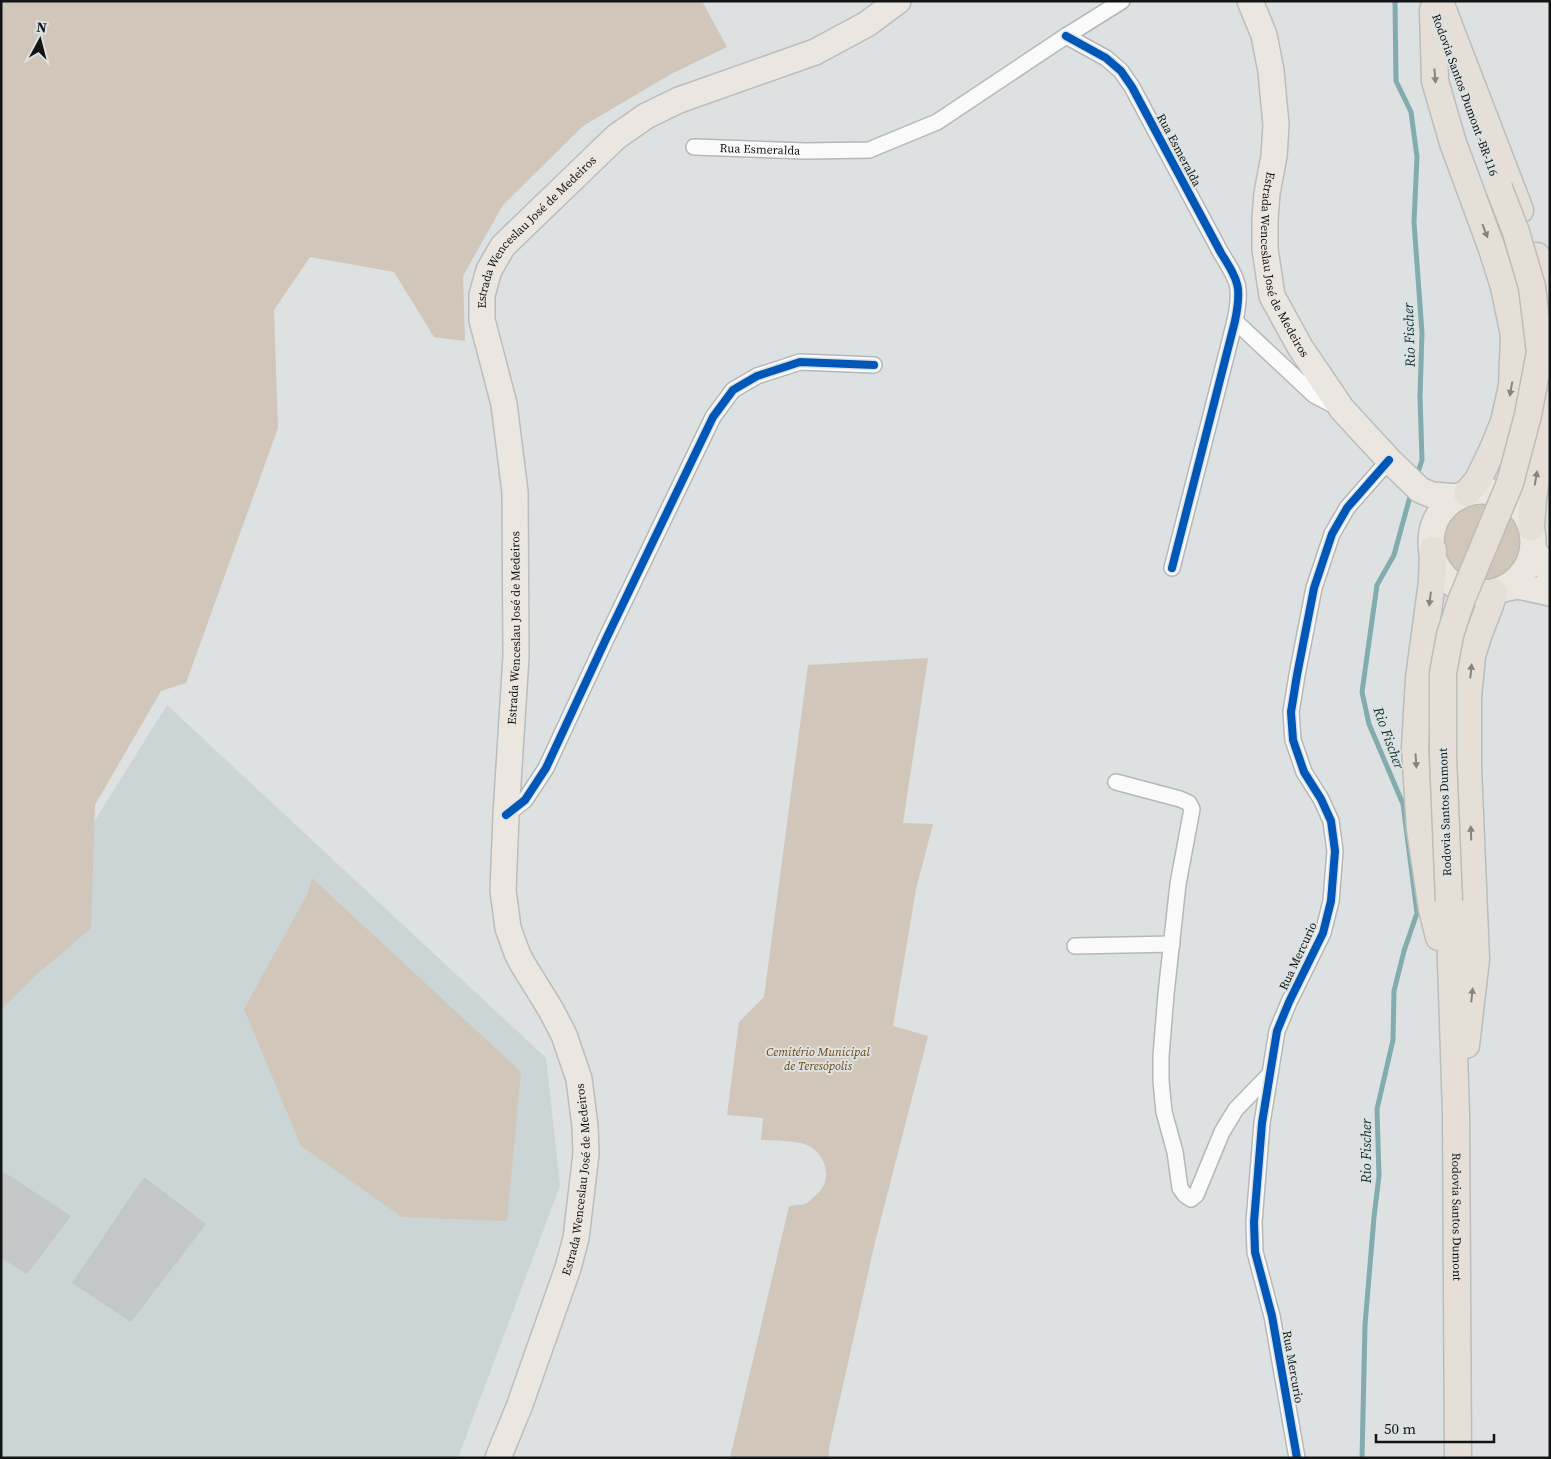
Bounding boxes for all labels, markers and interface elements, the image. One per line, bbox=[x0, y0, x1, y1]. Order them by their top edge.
street label: Rodovia Santos Dumont -BR-116 bbox=[1428, 12, 1502, 178]
north arrow bbox=[15, 15, 65, 65]
text: N bbox=[35, 17, 48, 38]
one-way arrow bbox=[1432, 68, 1440, 84]
street label: Rua Esmeralda bbox=[1153, 111, 1205, 190]
street label: Rua Esmeralda bbox=[719, 140, 801, 159]
street label: Estrada Wenceslau José de Medeiros bbox=[474, 152, 600, 308]
street label: Estrada Wenceslau José de Medeiros bbox=[1257, 171, 1313, 360]
one-way arrow bbox=[1481, 223, 1489, 238]
water label: Rio Fischer bbox=[1398, 302, 1420, 369]
one-way arrow bbox=[1506, 381, 1514, 397]
one-way arrow bbox=[1532, 470, 1540, 486]
street label: Estrada Wenceslau José de Medeiros bbox=[504, 531, 524, 725]
one-way arrow bbox=[1426, 591, 1434, 607]
one-way arrow bbox=[1467, 662, 1475, 678]
water label: Rio Fischer bbox=[1368, 703, 1410, 772]
street label: Rodovia Santos Dumont bbox=[1435, 748, 1455, 876]
one-way arrow bbox=[1412, 753, 1420, 769]
one-way arrow bbox=[1467, 825, 1475, 841]
street label: Rua Mercurio bbox=[1275, 919, 1321, 993]
one-way arrow bbox=[1468, 987, 1476, 1003]
park label: Cemitério Municipal de Teresópolis bbox=[766, 1044, 870, 1074]
street label: Estrada Wenceslau José de Medeiros bbox=[558, 1083, 594, 1278]
water label: Rio Fischer bbox=[1356, 1118, 1376, 1184]
street label: Rodovia Santos Dumont bbox=[1448, 1153, 1465, 1281]
street label: Rua Mercurio bbox=[1279, 1329, 1307, 1405]
scale bar bbox=[1376, 1412, 1494, 1444]
text: 50 m bbox=[1384, 1418, 1416, 1439]

